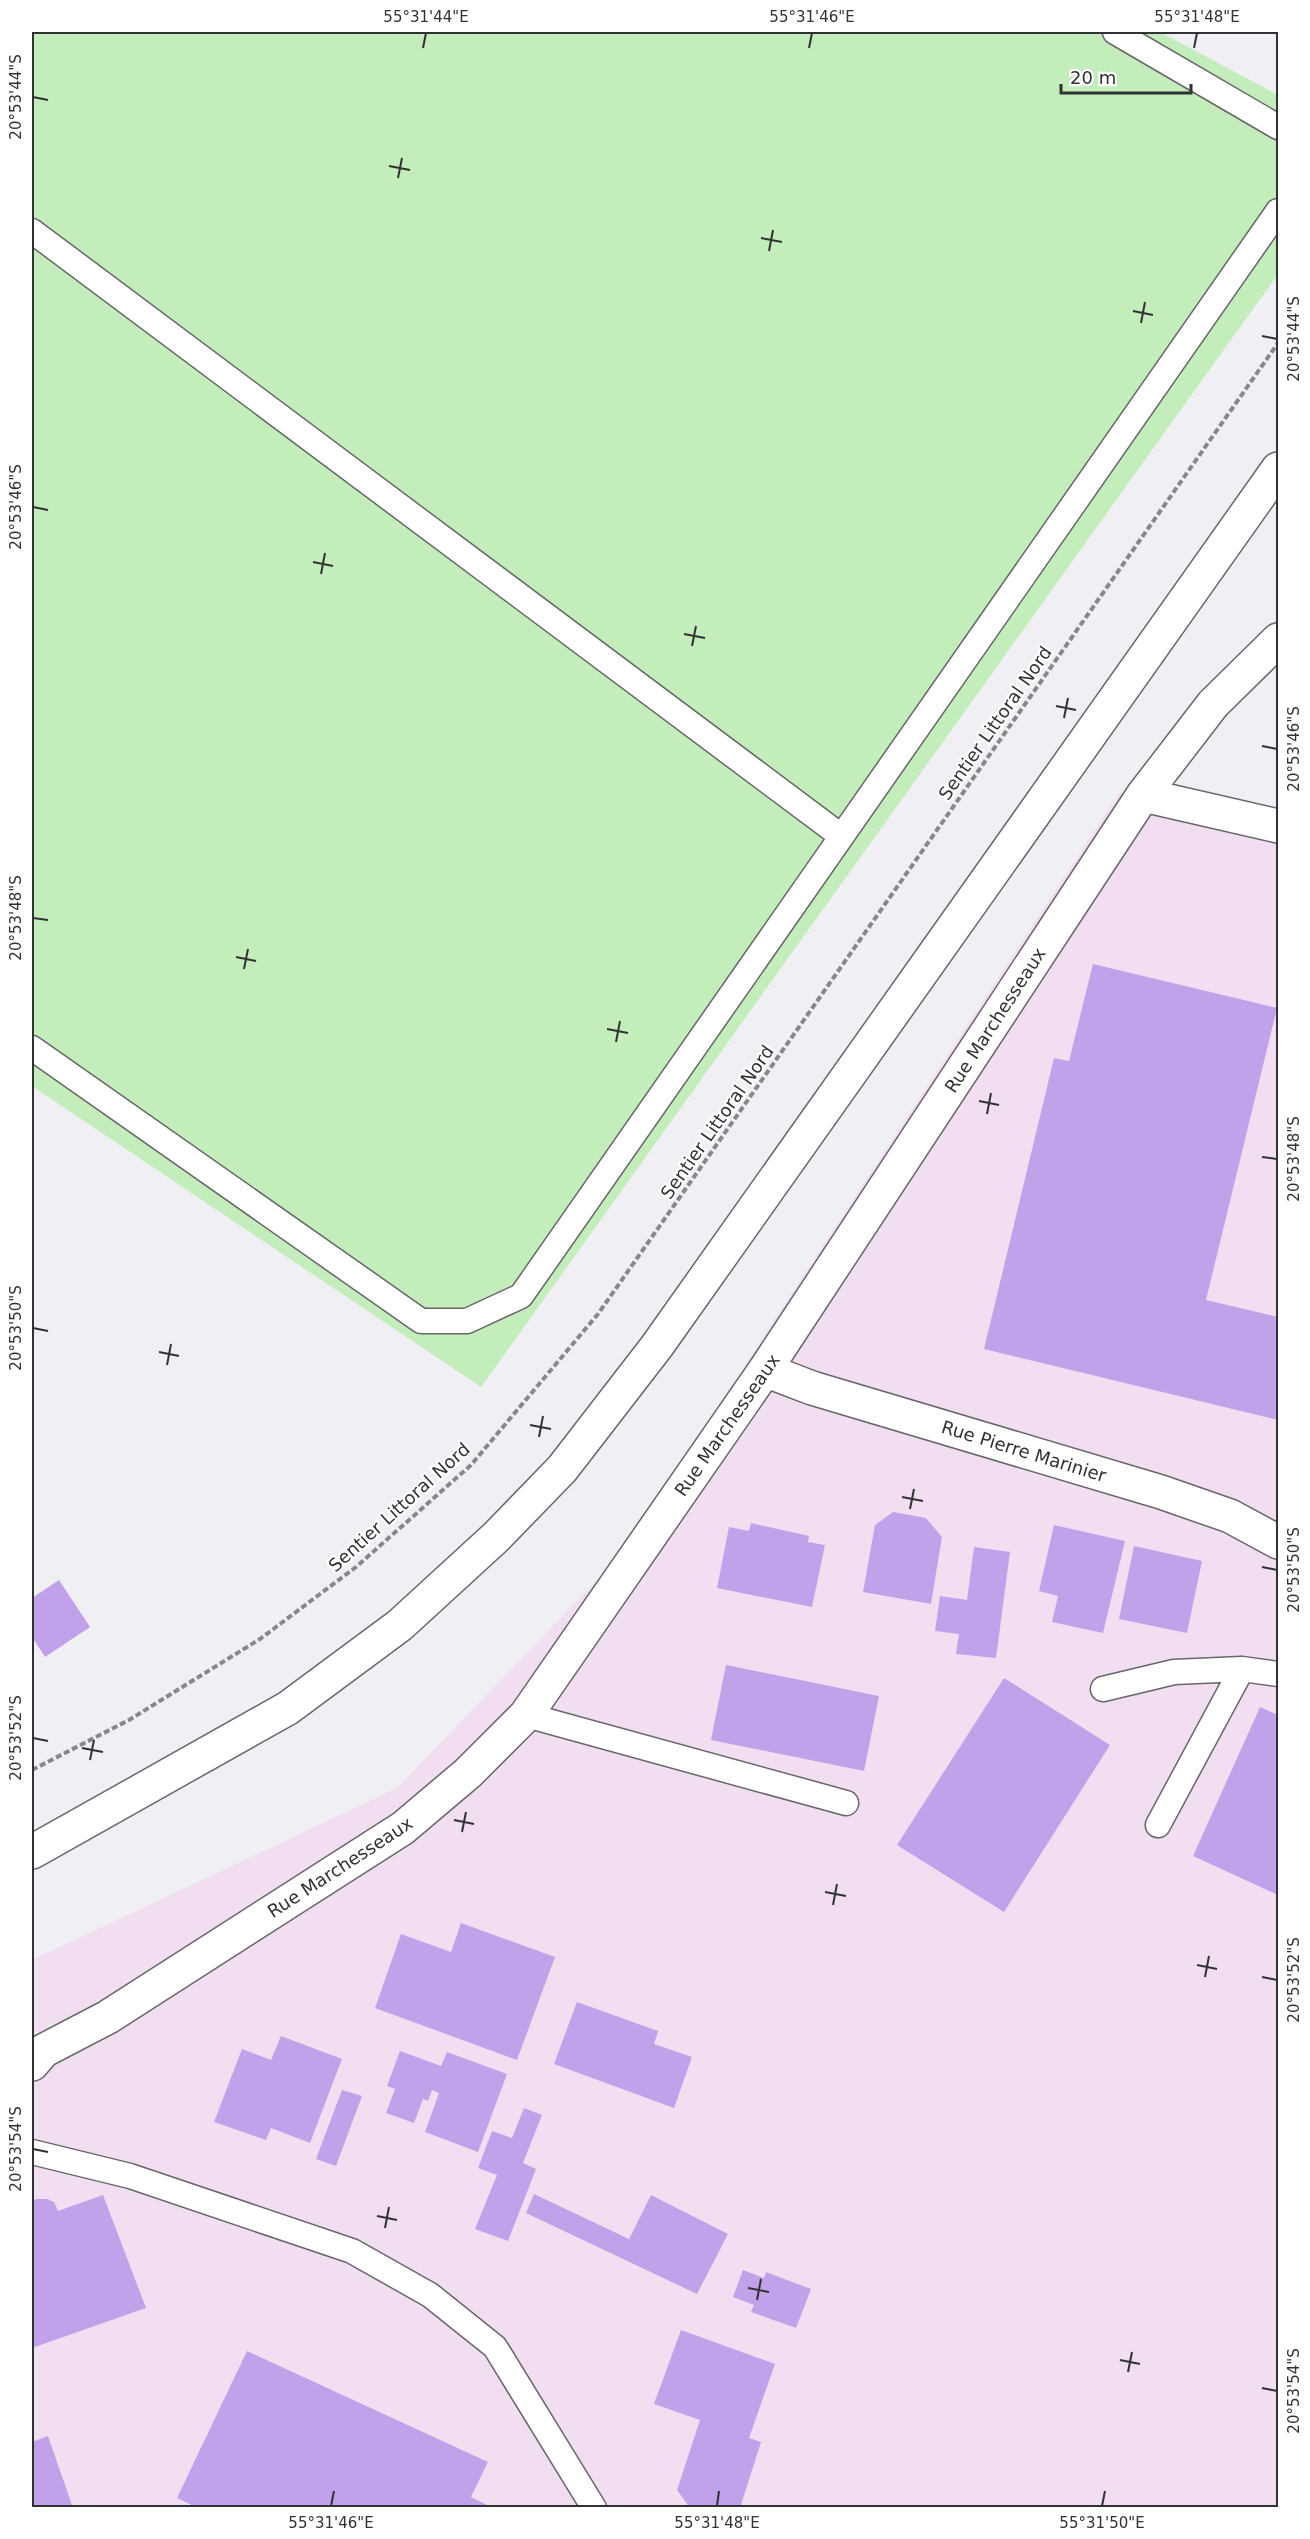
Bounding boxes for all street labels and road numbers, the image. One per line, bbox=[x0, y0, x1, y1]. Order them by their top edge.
street label: Sentier Littoral Nord bbox=[934, 642, 1056, 804]
street label: Rue Marchesseaux bbox=[940, 943, 1050, 1096]
street label: Sentier Littoral Nord bbox=[656, 1041, 778, 1203]
street label: Rue Marchesseaux bbox=[670, 1350, 784, 1500]
street label: Rue Pierre Marinier bbox=[939, 1416, 1109, 1486]
street label: Sentier Littoral Nord bbox=[324, 1438, 474, 1576]
street label: Rue Marchesseaux bbox=[264, 1812, 417, 1922]

